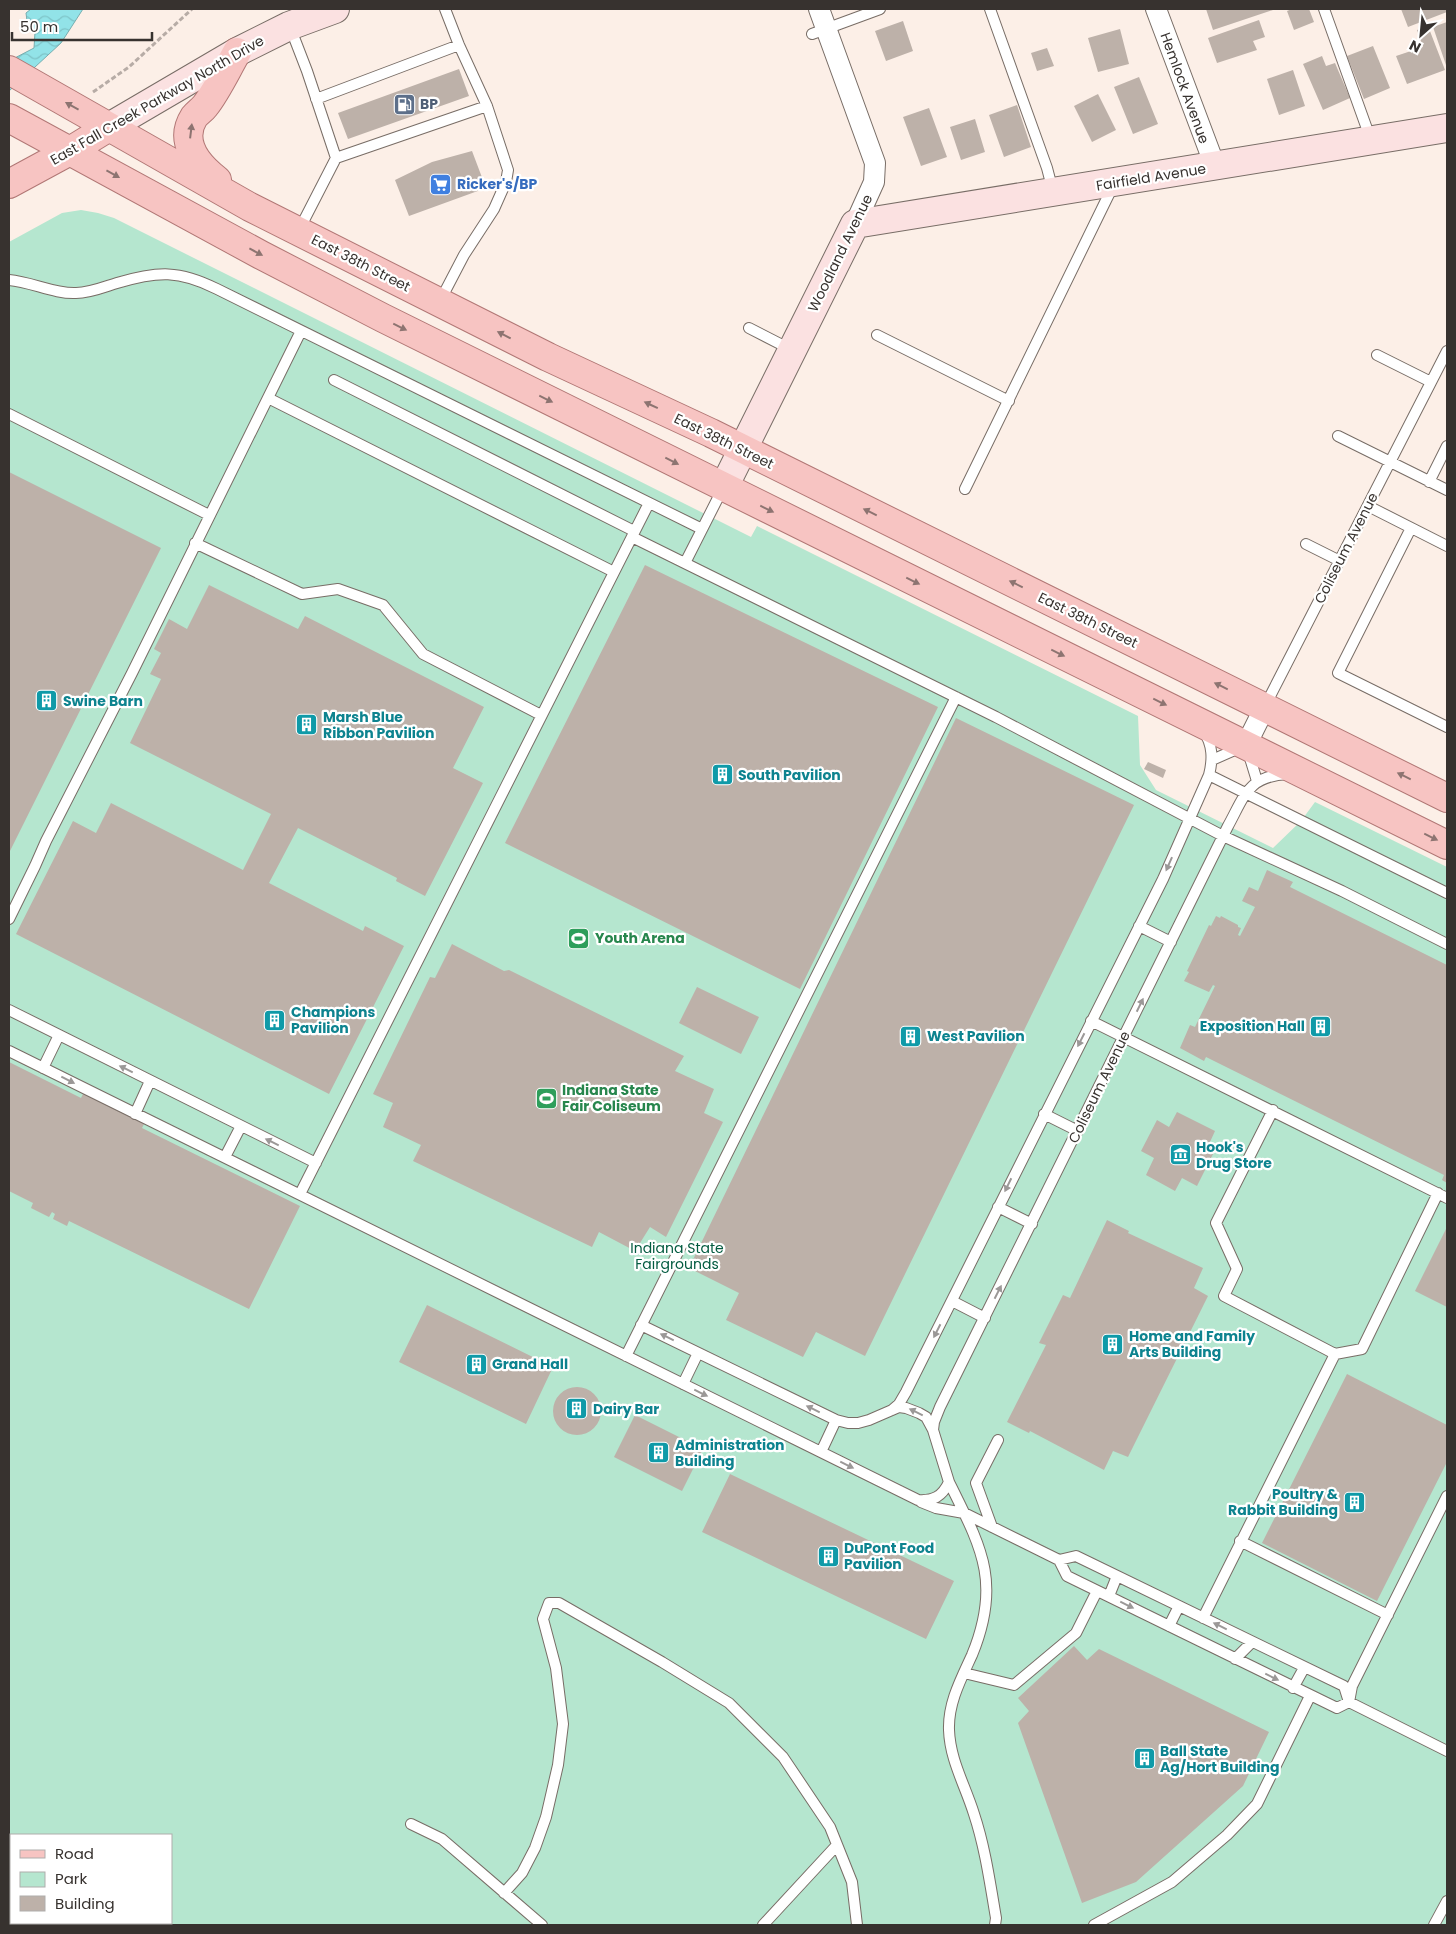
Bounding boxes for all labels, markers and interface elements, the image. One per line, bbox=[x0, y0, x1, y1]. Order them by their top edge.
scale bar bbox=[12, 10, 152, 42]
north arrow bbox=[1396, 10, 1446, 60]
text: 50 m bbox=[20, 16, 58, 37]
street label: East Fall Creek Parkway North Drive bbox=[46, 30, 268, 170]
street label: Hemlock Avenue bbox=[1156, 30, 1215, 147]
text: N bbox=[1406, 35, 1424, 58]
fuel station icon: BP bbox=[392, 92, 416, 116]
place label: BP bbox=[420, 94, 438, 114]
one-way arrow bbox=[65, 102, 80, 110]
one-way arrow bbox=[187, 123, 195, 139]
street label: Fairfield Avenue bbox=[1095, 158, 1208, 196]
one-way arrow bbox=[106, 170, 120, 179]
supermarket icon: Ricker's/BP bbox=[429, 172, 453, 196]
place label: Ricker's/BP bbox=[457, 174, 537, 194]
street label: Woodland Avenue bbox=[803, 190, 877, 315]
street label: East 38th Street bbox=[308, 229, 414, 297]
one-way arrow bbox=[248, 248, 263, 256]
one-way arrow bbox=[393, 323, 407, 331]
one-way arrow bbox=[497, 331, 511, 339]
one-way arrow bbox=[539, 395, 553, 403]
one-way arrow bbox=[644, 401, 658, 409]
street label: East 38th Street bbox=[671, 408, 777, 474]
one-way arrow bbox=[664, 457, 679, 465]
street label: Coliseum Avenue bbox=[1309, 489, 1383, 607]
one-way arrow bbox=[760, 505, 774, 513]
one-way arrow bbox=[863, 508, 877, 516]
one-way arrow bbox=[906, 577, 920, 585]
one-way arrow bbox=[1009, 580, 1023, 588]
street label: East 38th Street bbox=[1035, 587, 1141, 653]
one-way arrow bbox=[1051, 649, 1066, 657]
one-way arrow bbox=[1214, 682, 1228, 690]
building icon: Swine Barn bbox=[35, 689, 59, 713]
place label: Swine Barn bbox=[63, 691, 143, 711]
one-way arrow bbox=[1152, 698, 1167, 706]
place label: Marsh Blue Ribbon Pavilion bbox=[323, 707, 434, 743]
building icon: Marsh Blue Ribbon Pavilion bbox=[295, 713, 319, 737]
building icon: South Pavilion bbox=[710, 763, 734, 787]
place label: South Pavilion bbox=[738, 765, 841, 785]
one-way arrow bbox=[1396, 772, 1411, 780]
one-way arrow bbox=[1424, 833, 1438, 841]
one-way arrow bbox=[1165, 857, 1173, 871]
sports icon: Youth Arena bbox=[567, 926, 591, 950]
place label: Youth Arena bbox=[595, 928, 685, 948]
one-way arrow bbox=[1136, 997, 1144, 1012]
place label: Champions Pavilion bbox=[291, 1002, 375, 1038]
building icon: Champions Pavilion bbox=[263, 1008, 287, 1032]
building icon: Exposition Hall bbox=[1309, 1014, 1333, 1038]
place label: Exposition Hall bbox=[1200, 1016, 1305, 1036]
building icon: West Pavilion bbox=[899, 1024, 923, 1048]
place label: West Pavilion bbox=[927, 1026, 1025, 1046]
street label: Coliseum Avenue bbox=[1063, 1027, 1135, 1146]
one-way arrow bbox=[1077, 1033, 1085, 1048]
one-way arrow bbox=[119, 1065, 134, 1073]
one-way arrow bbox=[61, 1076, 75, 1084]
place label: Indiana State Fair Coliseum bbox=[562, 1080, 661, 1116]
sports icon: Indiana State Fair Coliseum bbox=[534, 1086, 558, 1110]
place label: Hook's Drug Store bbox=[1196, 1137, 1272, 1173]
one-way arrow bbox=[265, 1138, 279, 1146]
museum icon: Hook's Drug Store bbox=[1168, 1143, 1192, 1167]
one-way arrow bbox=[1004, 1178, 1012, 1193]
park label: Indiana State Fairgrounds bbox=[630, 1238, 724, 1274]
one-way arrow bbox=[994, 1284, 1002, 1299]
one-way arrow bbox=[933, 1324, 941, 1339]
place label: Home and Family Arts Building bbox=[1129, 1326, 1255, 1362]
building icon: Home and Family Arts Building bbox=[1101, 1332, 1125, 1356]
one-way arrow bbox=[660, 1333, 674, 1341]
building icon: Grand Hall bbox=[464, 1352, 488, 1376]
place label: Grand Hall bbox=[492, 1354, 568, 1374]
one-way arrow bbox=[694, 1389, 709, 1397]
building icon: Dairy Bar bbox=[565, 1397, 589, 1421]
place label: Dairy Bar bbox=[593, 1399, 659, 1419]
one-way arrow bbox=[805, 1405, 820, 1413]
one-way arrow bbox=[908, 1408, 923, 1416]
place label: Administration Building bbox=[675, 1435, 785, 1471]
building icon: Administration Building bbox=[647, 1441, 671, 1465]
one-way arrow bbox=[840, 1461, 854, 1469]
place label: Poultry & Rabbit Building bbox=[1228, 1484, 1339, 1520]
building icon: Poultry & Rabbit Building bbox=[1342, 1490, 1366, 1514]
place label: DuPont Food Pavilion bbox=[844, 1538, 934, 1574]
building icon: DuPont Food Pavilion bbox=[816, 1544, 840, 1568]
one-way arrow bbox=[1119, 1601, 1134, 1609]
one-way arrow bbox=[1213, 1622, 1227, 1630]
one-way arrow bbox=[1265, 1673, 1279, 1681]
place label: Ball State Ag/Hort Building bbox=[1160, 1741, 1279, 1777]
building icon: Ball State Ag/Hort Building bbox=[1132, 1747, 1156, 1771]
legend bbox=[10, 1834, 172, 1924]
text: Road bbox=[55, 1843, 94, 1864]
text: Park bbox=[55, 1868, 87, 1889]
text: Building bbox=[55, 1893, 115, 1914]

